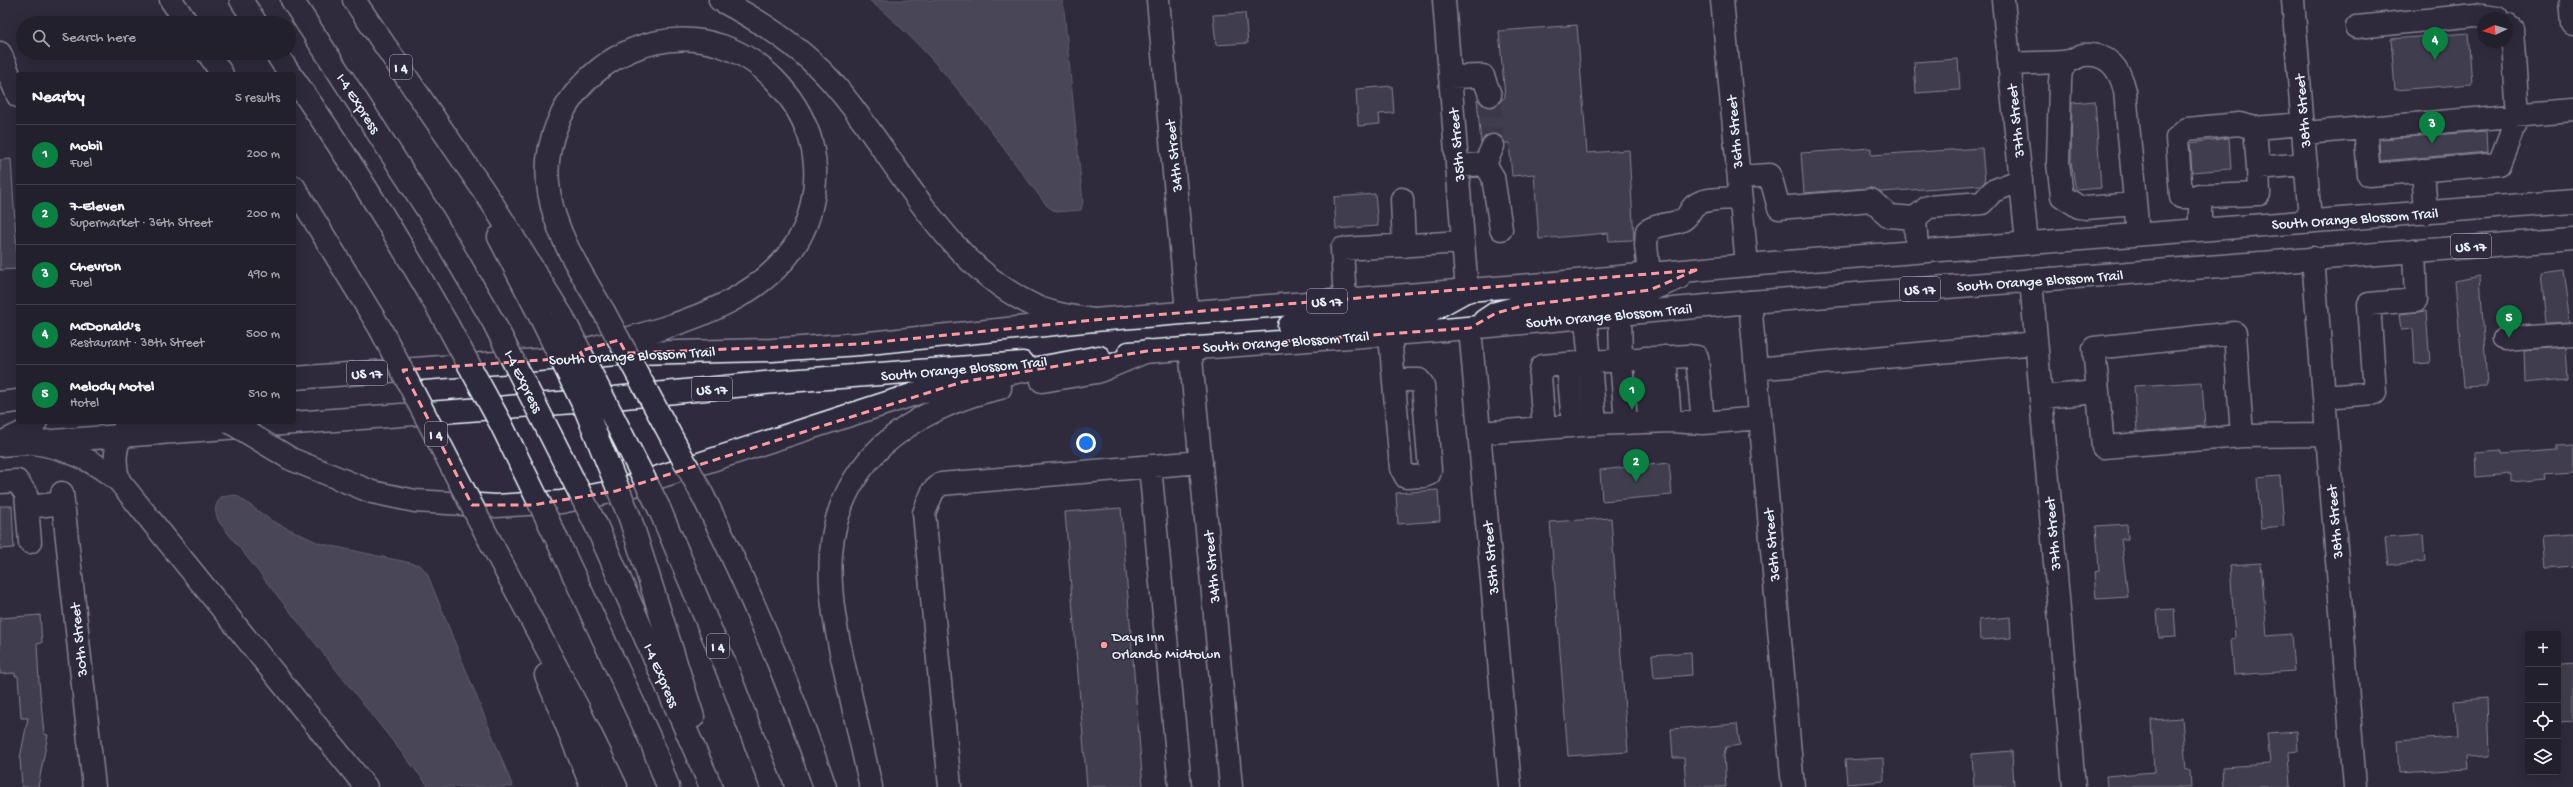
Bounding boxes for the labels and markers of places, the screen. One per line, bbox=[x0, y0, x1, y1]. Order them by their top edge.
pin: 4 bbox=[2422, 27, 2448, 60]
pin: 3 bbox=[2419, 111, 2445, 144]
pin: 5 bbox=[2496, 305, 2522, 338]
pin: 1 bbox=[1619, 377, 1645, 410]
pin: 2 bbox=[1623, 449, 1649, 482]
place label: Days Inn Orlando Midtown bbox=[1111, 629, 1220, 664]
marker: Days Inn Orlando Midtown bbox=[1099, 640, 1109, 650]

